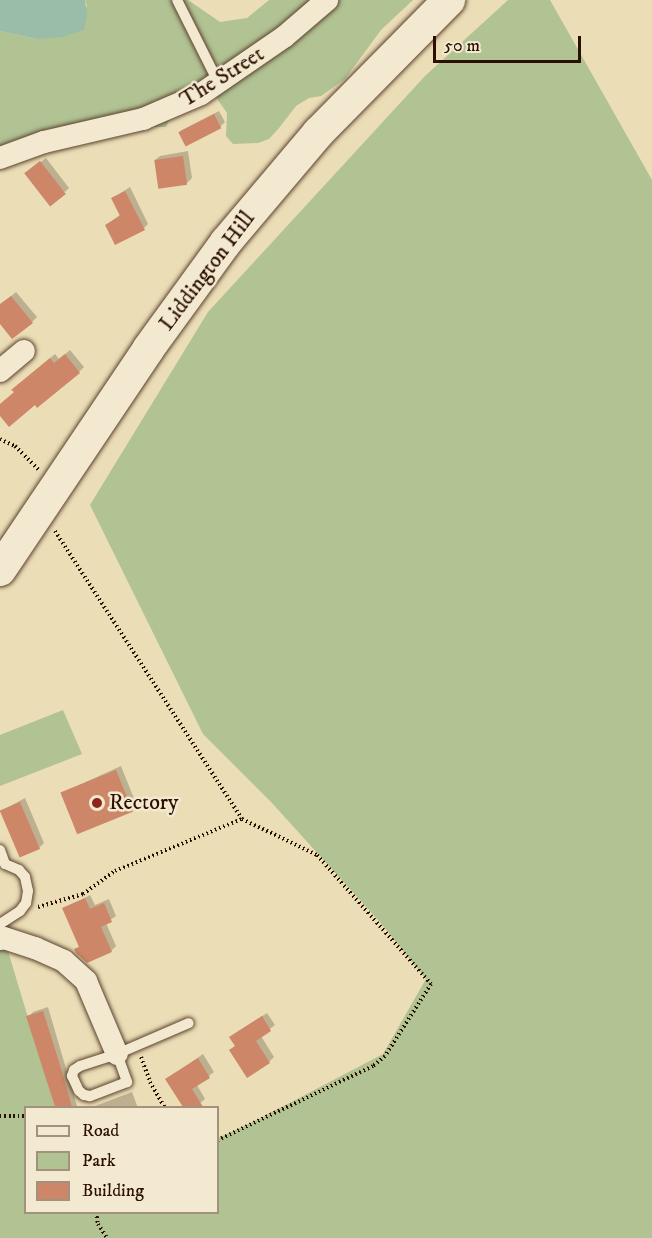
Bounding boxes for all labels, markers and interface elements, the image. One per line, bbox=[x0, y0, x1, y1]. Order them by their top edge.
scale bar bbox=[436, 24, 584, 62]
text: 50 m bbox=[444, 35, 480, 57]
street label: The Street bbox=[175, 41, 269, 113]
street label: Liddington Hill bbox=[154, 206, 260, 336]
place label: Rectory bbox=[109, 790, 178, 816]
marker: Rectory bbox=[90, 796, 104, 810]
legend bbox=[24, 1106, 219, 1214]
text: Road bbox=[82, 1120, 119, 1142]
text: Park bbox=[82, 1150, 116, 1172]
text: Building bbox=[82, 1180, 144, 1202]

